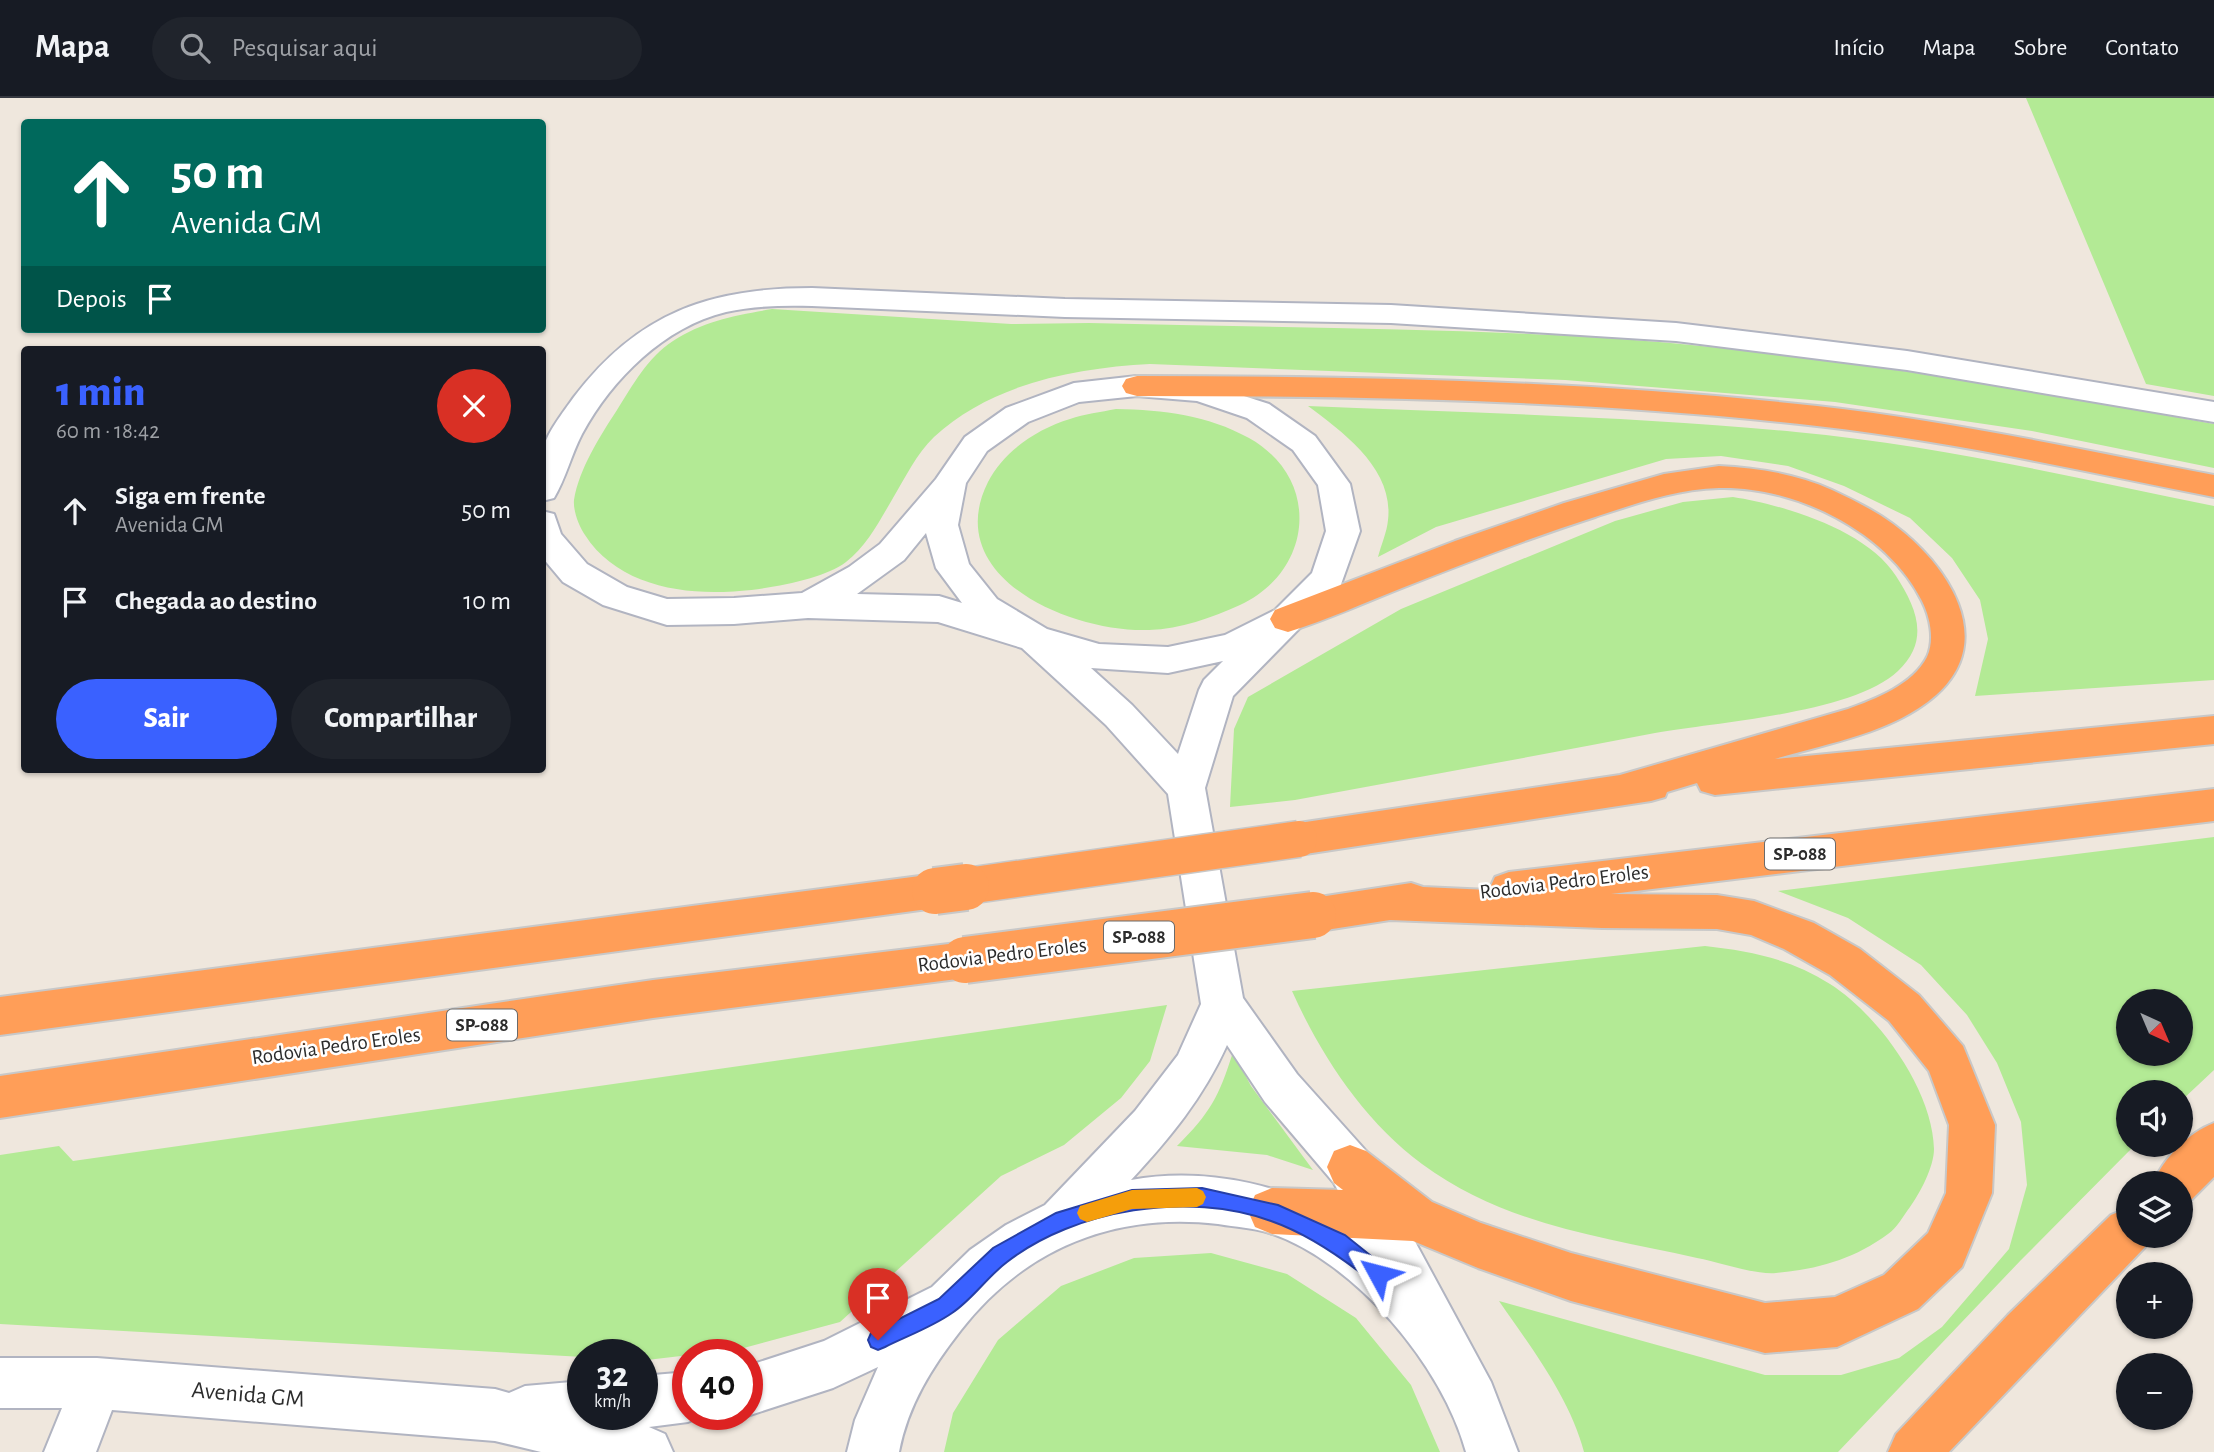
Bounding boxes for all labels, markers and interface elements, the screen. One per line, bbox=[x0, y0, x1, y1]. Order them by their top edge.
search box bbox=[152, 17, 642, 80]
icon: search bbox=[176, 29, 214, 67]
text: Mapa bbox=[35, 31, 110, 64]
text: Pesquisar aqui bbox=[232, 35, 378, 61]
text: Início bbox=[1833, 36, 1885, 60]
text: Mapa bbox=[1923, 36, 1976, 60]
text: Sobre bbox=[2014, 36, 2067, 60]
text: Contato bbox=[2105, 36, 2179, 60]
icon: ahead bbox=[56, 147, 147, 238]
text: 50 m bbox=[171, 149, 265, 198]
text: Avenida GM bbox=[171, 207, 322, 239]
icon: arrive bbox=[141, 280, 179, 318]
text: Depois bbox=[56, 286, 127, 312]
button: close bbox=[437, 369, 511, 443]
text: 1 min bbox=[56, 371, 145, 413]
text: 60 m · 18:42 bbox=[56, 420, 160, 443]
text: Siga em frente bbox=[115, 483, 266, 509]
icon: ahead bbox=[56, 492, 94, 530]
text: 50 m bbox=[461, 497, 511, 523]
text: Avenida GM bbox=[115, 514, 224, 537]
icon: arrive bbox=[56, 583, 94, 621]
text: Chegada ao destino bbox=[115, 588, 317, 614]
text: 10 m bbox=[463, 588, 511, 614]
button: Sair bbox=[56, 679, 277, 759]
button: Compartilhar bbox=[291, 679, 511, 759]
road number: SP-088 bbox=[1765, 838, 1835, 870]
street label: Rodovia Pedro Eroles bbox=[1478, 861, 1650, 903]
road number: SP-088 bbox=[1104, 922, 1174, 952]
street label: Rodovia Pedro Eroles bbox=[916, 934, 1088, 976]
north arrow bbox=[2116, 989, 2193, 1066]
map controls bbox=[2116, 989, 2193, 1430]
road number: SP-088 bbox=[447, 1009, 517, 1040]
street label: Rodovia Pedro Eroles bbox=[250, 1024, 422, 1068]
button: sound bbox=[2116, 1080, 2193, 1157]
button: layers bbox=[2116, 1171, 2193, 1248]
position arrow bbox=[1341, 1237, 1415, 1311]
button: + bbox=[2116, 1262, 2193, 1339]
pin bbox=[848, 1268, 908, 1340]
icon: arrive bbox=[859, 1279, 897, 1317]
speed limit sign: 40 bbox=[672, 1339, 763, 1430]
button: − bbox=[2116, 1353, 2193, 1430]
text: 32 bbox=[597, 1358, 628, 1393]
street label: Avenida GM bbox=[191, 1378, 305, 1412]
text: km/h bbox=[594, 1393, 631, 1411]

